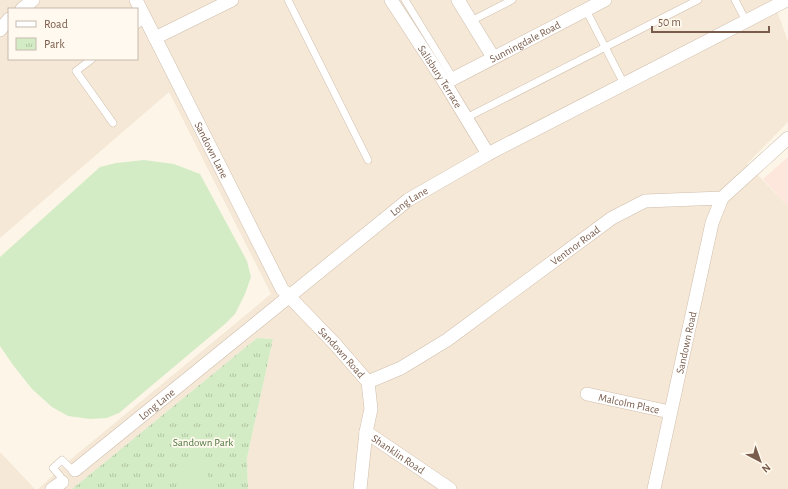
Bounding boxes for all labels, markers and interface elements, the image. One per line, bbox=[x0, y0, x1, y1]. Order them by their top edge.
legend bbox=[8, 8, 138, 60]
scale bar bbox=[652, 8, 769, 34]
text: 50 m bbox=[658, 16, 681, 28]
text: Road bbox=[44, 18, 68, 30]
street label: Sunningdale Road bbox=[488, 19, 563, 65]
text: Park bbox=[44, 38, 65, 50]
street label: Salisbury Terrace bbox=[416, 43, 464, 110]
street label: Sandown Lane bbox=[192, 120, 230, 180]
street label: Long Lane bbox=[388, 185, 430, 218]
street label: Ventnor Road bbox=[549, 224, 602, 267]
street label: Sandown Road bbox=[674, 310, 699, 375]
street label: Sandown Road bbox=[316, 325, 367, 380]
street label: Long Lane bbox=[137, 386, 177, 422]
street label: Malcolm Place bbox=[597, 392, 661, 416]
street label: Shanklin Road bbox=[370, 433, 427, 476]
park label: Sandown Park bbox=[173, 437, 233, 448]
north arrow bbox=[740, 441, 780, 481]
text: N bbox=[760, 462, 773, 475]

